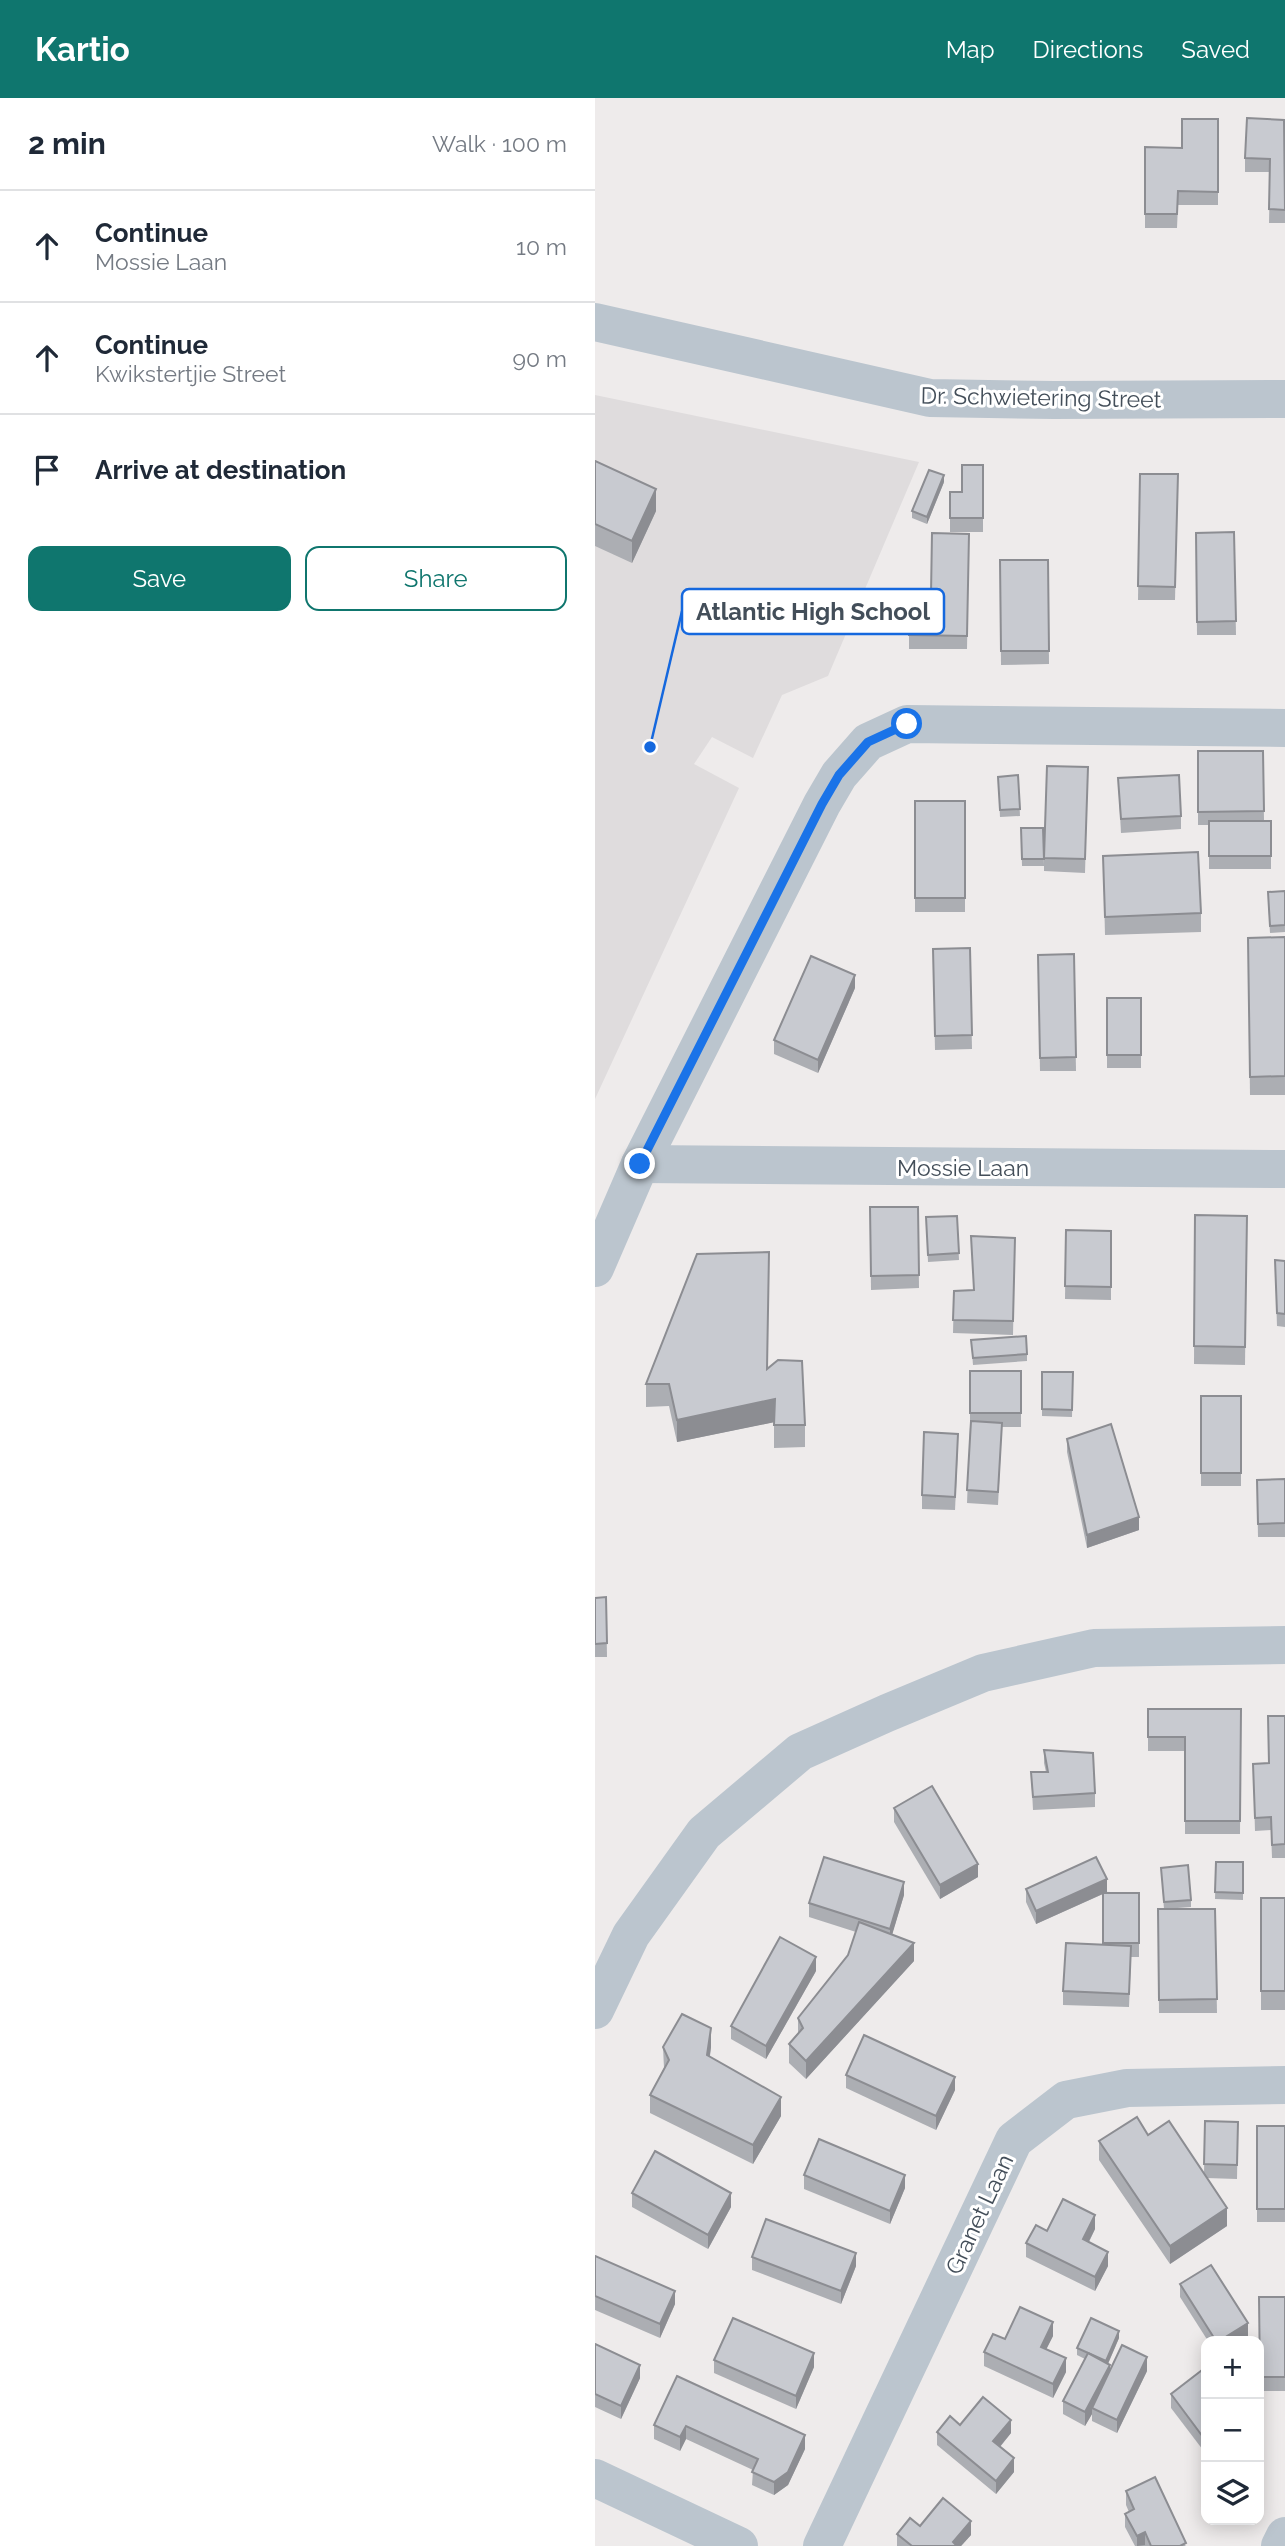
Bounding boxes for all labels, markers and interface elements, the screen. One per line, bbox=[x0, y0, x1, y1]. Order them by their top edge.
text: Kartio bbox=[35, 30, 130, 69]
text: Map bbox=[946, 35, 995, 64]
text: Directions bbox=[1033, 35, 1143, 64]
text: Saved bbox=[1181, 35, 1250, 64]
text: 2 min bbox=[28, 126, 106, 161]
text: Walk · 100 m bbox=[432, 130, 567, 157]
text: Continue bbox=[95, 218, 208, 248]
icon: ahead bbox=[28, 227, 66, 265]
text: 10 m bbox=[516, 233, 567, 260]
text: Mossie Laan bbox=[95, 248, 227, 275]
text: Continue bbox=[95, 330, 208, 360]
icon: ahead bbox=[28, 339, 66, 377]
text: 90 m bbox=[512, 345, 567, 372]
text: Kwikstertjie Street bbox=[95, 360, 286, 387]
street label: Dr. Schwietering Street bbox=[920, 381, 1162, 413]
icon: arrive bbox=[28, 451, 66, 489]
text: Arrive at destination bbox=[95, 455, 346, 485]
button: Save bbox=[28, 546, 291, 611]
button: Share bbox=[305, 546, 567, 611]
callout: Atlantic High School bbox=[682, 589, 944, 634]
text: Atlantic High School bbox=[696, 597, 930, 626]
route start bbox=[891, 708, 922, 739]
route end bbox=[624, 1148, 655, 1179]
street label: Mossie Laan bbox=[897, 1154, 1029, 1181]
street label: Granet Laan bbox=[939, 2150, 1019, 2278]
map controls bbox=[1201, 2336, 1264, 2525]
button: + bbox=[1201, 2336, 1264, 2399]
button: − bbox=[1201, 2399, 1264, 2462]
button: layers bbox=[1201, 2462, 1264, 2525]

